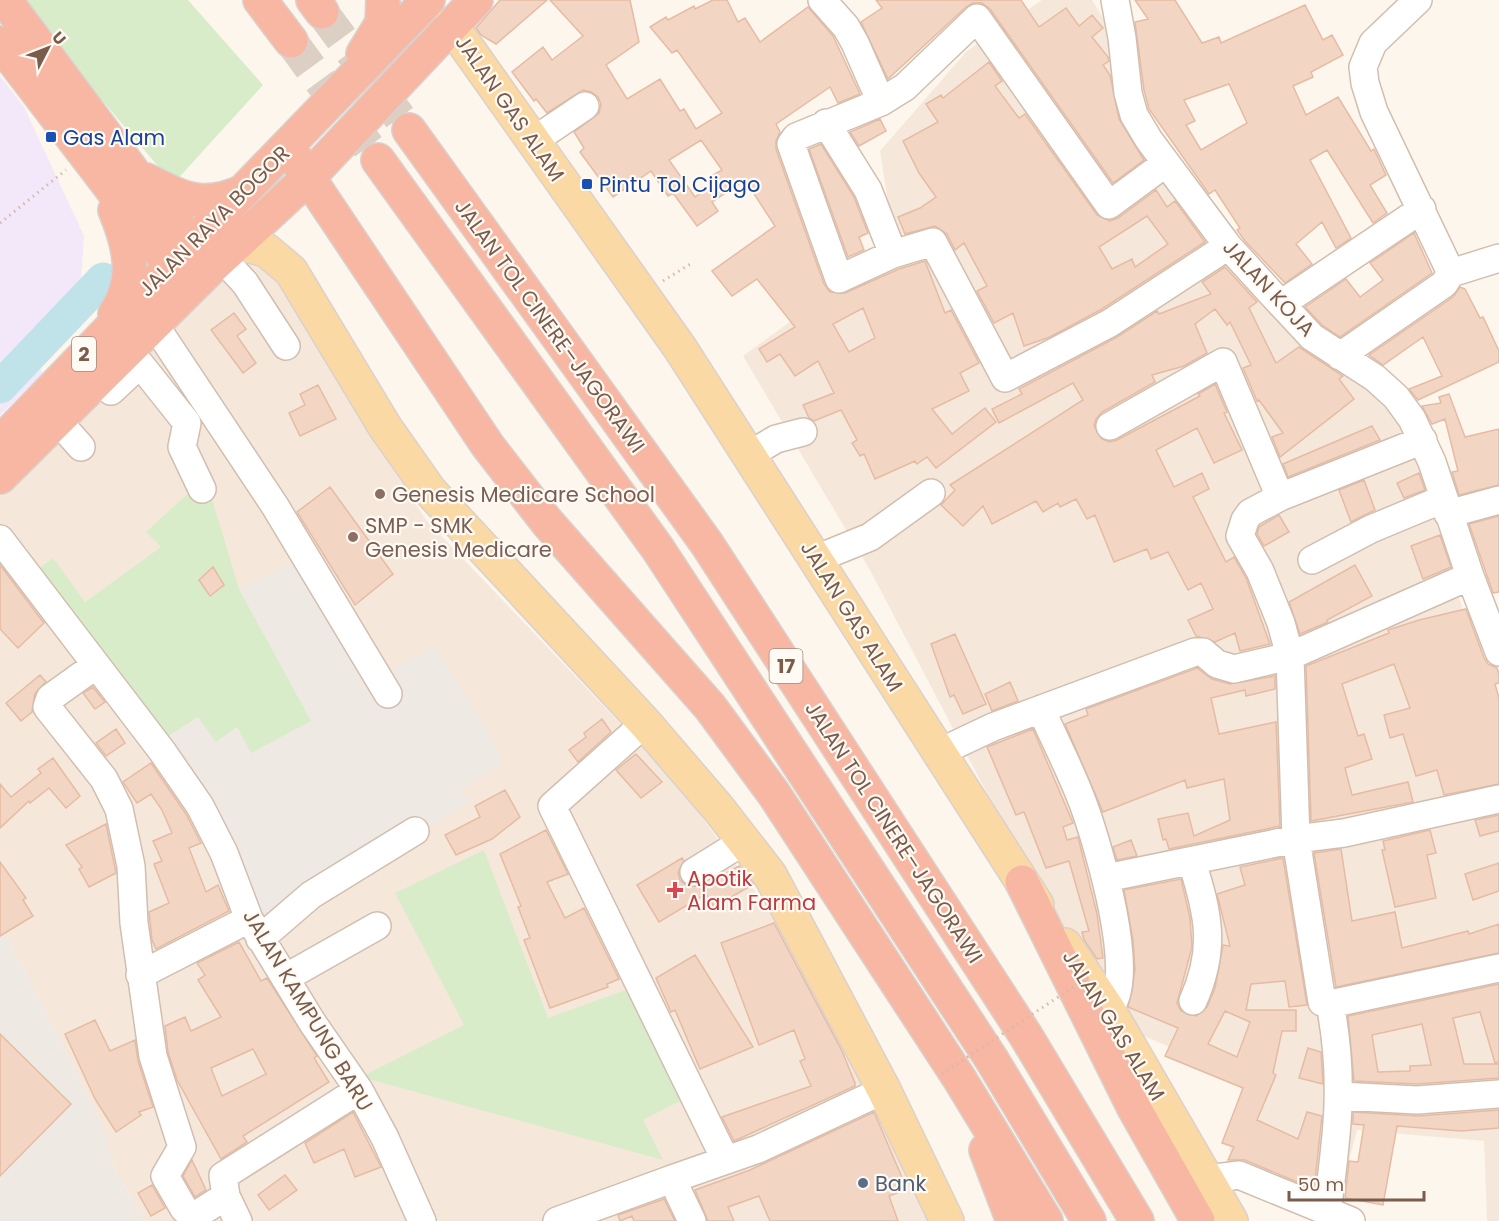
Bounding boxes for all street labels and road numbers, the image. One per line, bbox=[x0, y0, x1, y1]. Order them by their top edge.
street label: JALAN GAS ALAM bbox=[449, 29, 571, 187]
street label: JALAN RAYA BOGOR bbox=[132, 139, 296, 303]
street label: JALAN TOL CINERE–JAGORAWI bbox=[448, 193, 652, 459]
street label: JALAN KOJA bbox=[1216, 233, 1322, 343]
road number: 2 bbox=[72, 337, 96, 371]
street label: JALAN GAS ALAM bbox=[794, 535, 910, 697]
road number: 17 bbox=[770, 649, 802, 683]
street label: JALAN TOL CINERE–JAGORAWI bbox=[798, 695, 990, 969]
street label: JALAN KAMPUNG BARU bbox=[236, 904, 380, 1116]
street label: JALAN GAS ALAM bbox=[1056, 944, 1172, 1106]

